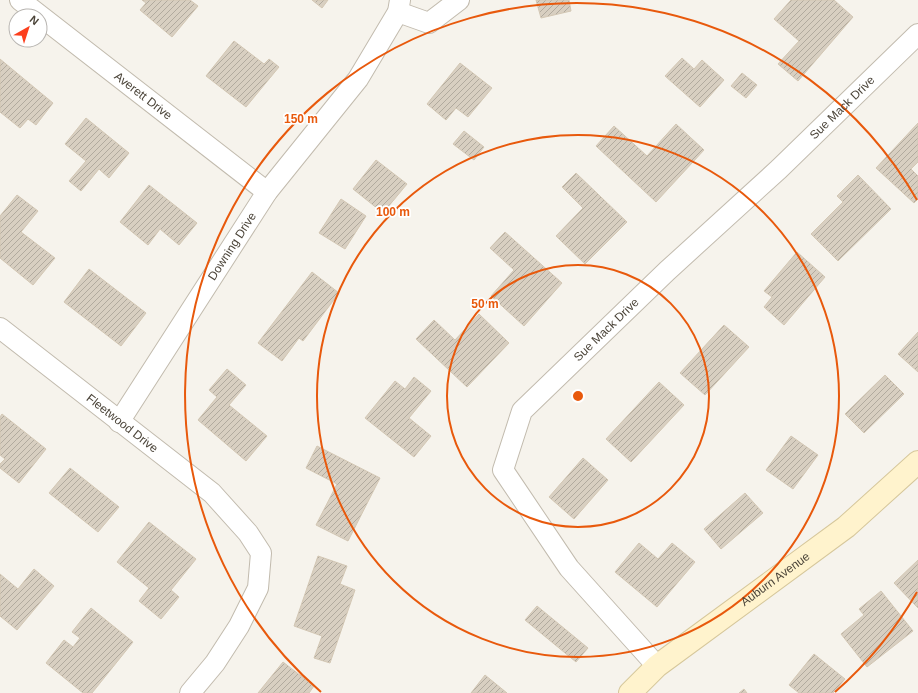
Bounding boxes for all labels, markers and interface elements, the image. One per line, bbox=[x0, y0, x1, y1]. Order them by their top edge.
north arrow bbox=[8, 8, 48, 48]
text: N bbox=[27, 13, 41, 27]
street label: Averett Drive bbox=[112, 69, 175, 123]
street label: Sue Mack Drive bbox=[807, 73, 878, 142]
text: 150 m bbox=[284, 112, 318, 126]
text: 100 m bbox=[376, 205, 410, 219]
street label: Downing Drive bbox=[205, 209, 259, 283]
street label: Sue Mack Drive bbox=[571, 295, 642, 364]
text: 50 m bbox=[471, 297, 499, 311]
centre of rings bbox=[571, 389, 585, 403]
street label: Fleetwood Drive bbox=[84, 391, 161, 456]
street label: Auburn Avenue bbox=[738, 549, 813, 609]

